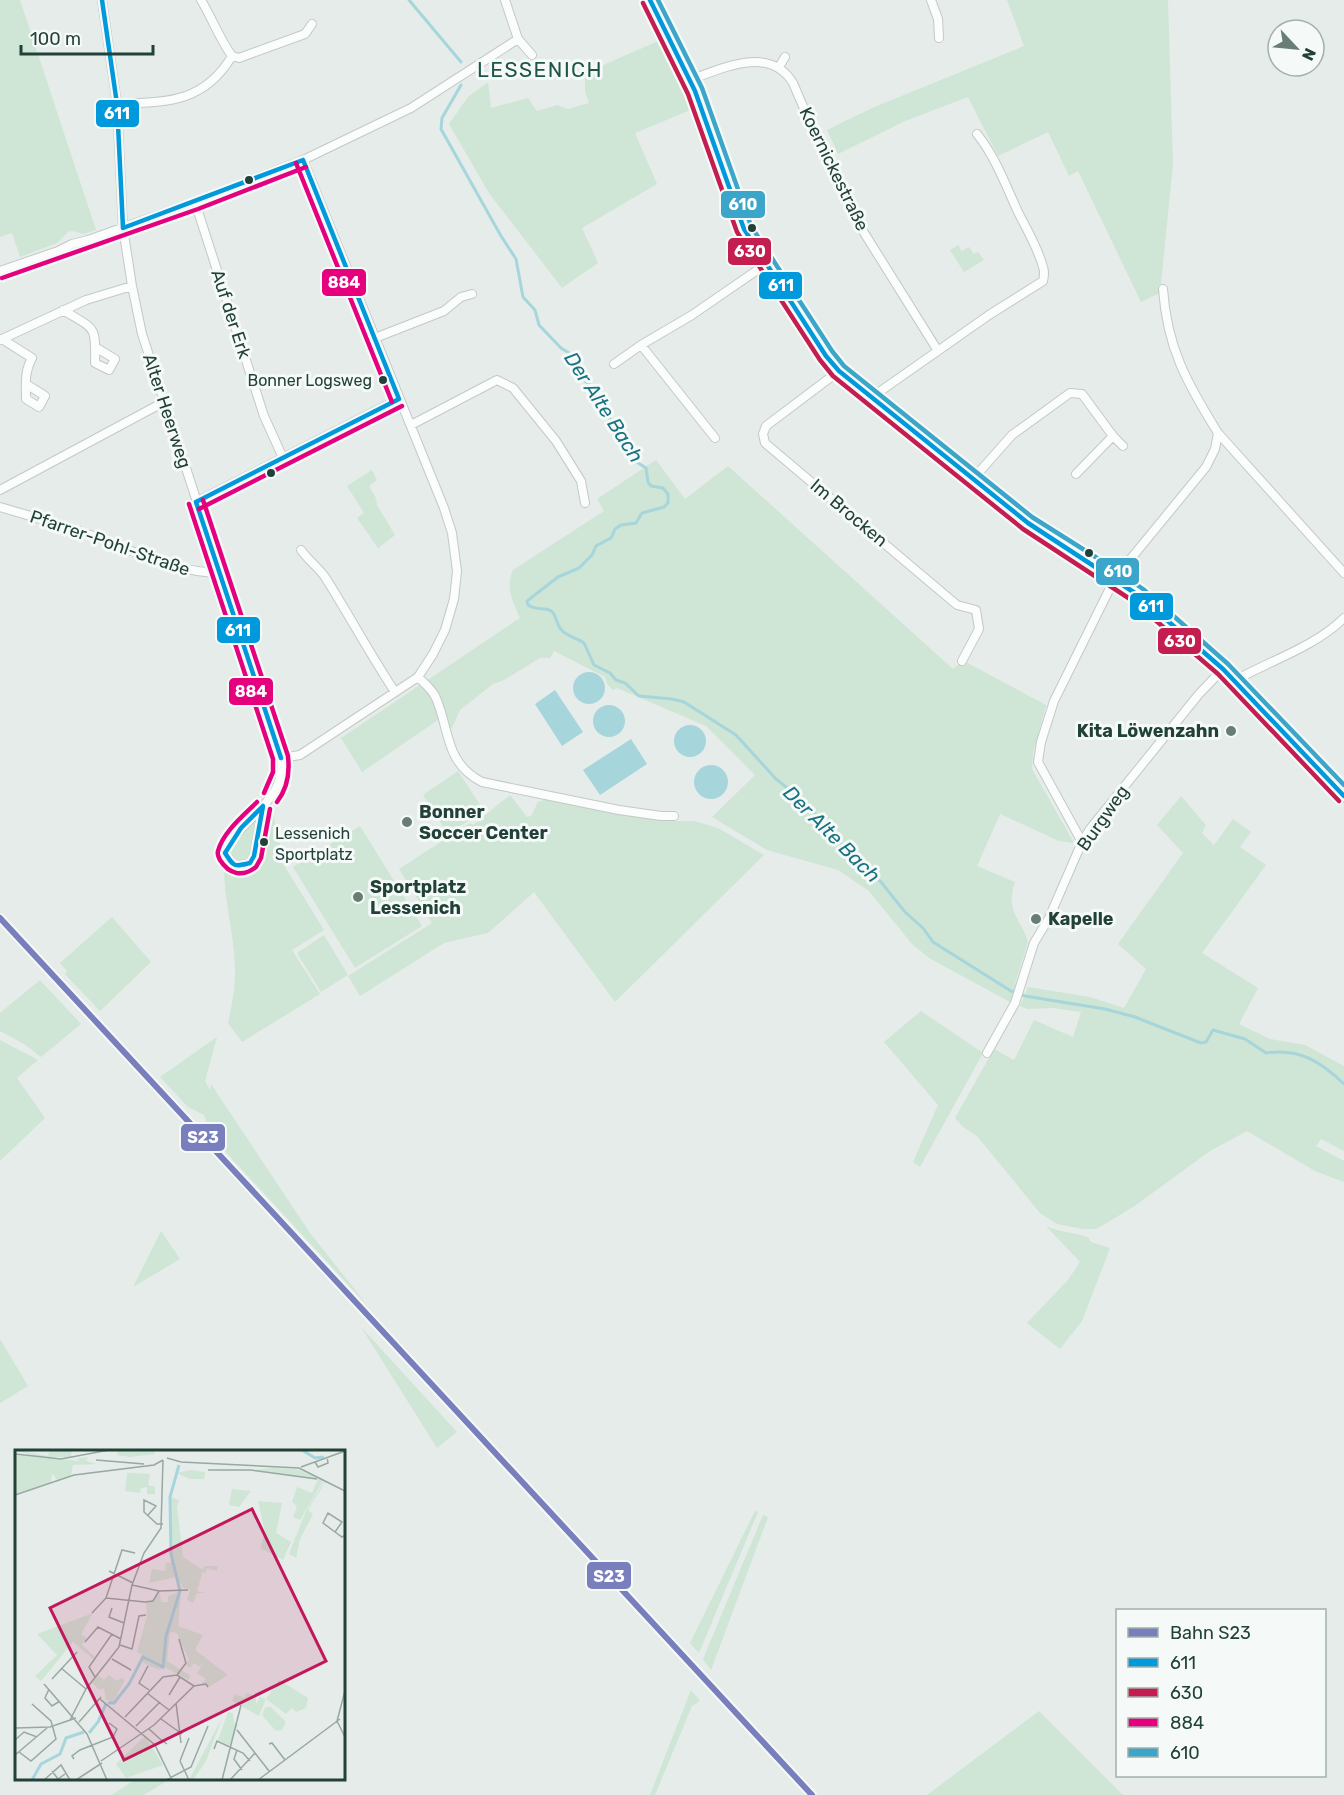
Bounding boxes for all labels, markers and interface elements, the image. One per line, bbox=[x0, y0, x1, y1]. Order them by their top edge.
scale bar bbox=[21, 18, 153, 56]
north arrow bbox=[1266, 18, 1326, 78]
text: 100 m bbox=[30, 28, 81, 50]
text: N bbox=[1298, 45, 1320, 64]
district label: LESSENICH bbox=[477, 57, 603, 82]
line badge: 611 bbox=[95, 99, 140, 128]
street label: Koernickestraße bbox=[794, 103, 874, 235]
text: 611 bbox=[104, 104, 130, 123]
unlabelled marker bbox=[243, 174, 255, 186]
line badge: 610 bbox=[720, 190, 766, 219]
text: 610 bbox=[729, 195, 758, 214]
unlabelled marker bbox=[746, 222, 758, 234]
line badge: 630 bbox=[727, 237, 772, 266]
text: 630 bbox=[734, 242, 766, 261]
street label: Auf der Erk bbox=[206, 267, 256, 362]
line badge: 884 bbox=[321, 268, 367, 297]
line badge: 611 bbox=[758, 271, 803, 300]
text: 884 bbox=[328, 273, 360, 292]
text: 611 bbox=[768, 276, 794, 295]
water label: Der Alte Bach bbox=[559, 347, 649, 467]
street label: Alter Heerweg bbox=[138, 351, 196, 471]
place label: Bonner Logsweg bbox=[247, 371, 372, 390]
marker: Bonner Logsweg bbox=[377, 374, 389, 386]
unlabelled marker bbox=[265, 467, 277, 479]
street label: Im Brocken bbox=[806, 474, 892, 552]
street label: Pfarrer-Pohl-Straße bbox=[27, 505, 193, 581]
unlabelled marker bbox=[1083, 547, 1095, 559]
line badge: 610 bbox=[1095, 557, 1140, 586]
text: 610 bbox=[1104, 562, 1133, 581]
line badge: 611 bbox=[1129, 592, 1174, 621]
text: 611 bbox=[1138, 597, 1164, 616]
line badge: 611 bbox=[216, 616, 261, 644]
text: 611 bbox=[225, 621, 251, 640]
line badge: 630 bbox=[1157, 627, 1202, 655]
text: 630 bbox=[1164, 632, 1196, 651]
line badge: 884 bbox=[228, 677, 274, 706]
text: 884 bbox=[235, 682, 267, 701]
place label: Kita Löwenzahn bbox=[1077, 720, 1219, 742]
marker: Kita Löwenzahn bbox=[1224, 724, 1238, 738]
water label: Der Alte Bach bbox=[779, 781, 885, 887]
street label: Burgweg bbox=[1072, 781, 1134, 855]
place label: Bonner Soccer Center bbox=[419, 801, 548, 844]
marker: Bonner Soccer Center bbox=[400, 815, 414, 829]
place label: Lessenich Sportplatz bbox=[275, 824, 353, 864]
marker: Lessenich Sportplatz bbox=[258, 836, 270, 848]
place label: Sportplatz Lessenich bbox=[370, 876, 466, 919]
marker: Sportplatz Lessenich bbox=[351, 890, 365, 904]
place label: Kapelle bbox=[1048, 908, 1114, 930]
marker: Kapelle bbox=[1029, 912, 1043, 926]
line badge: S23 bbox=[180, 1123, 226, 1152]
text: S23 bbox=[187, 1128, 219, 1147]
inset map bbox=[15, 1450, 345, 1780]
line badge: S23 bbox=[586, 1561, 632, 1590]
text: S23 bbox=[593, 1567, 625, 1586]
legend bbox=[1116, 1609, 1326, 1777]
text: Bahn S23 bbox=[1170, 1622, 1251, 1644]
text: 611 bbox=[1170, 1652, 1196, 1674]
text: 630 bbox=[1170, 1682, 1203, 1704]
text: 884 bbox=[1170, 1712, 1204, 1734]
text: 610 bbox=[1170, 1742, 1200, 1764]

